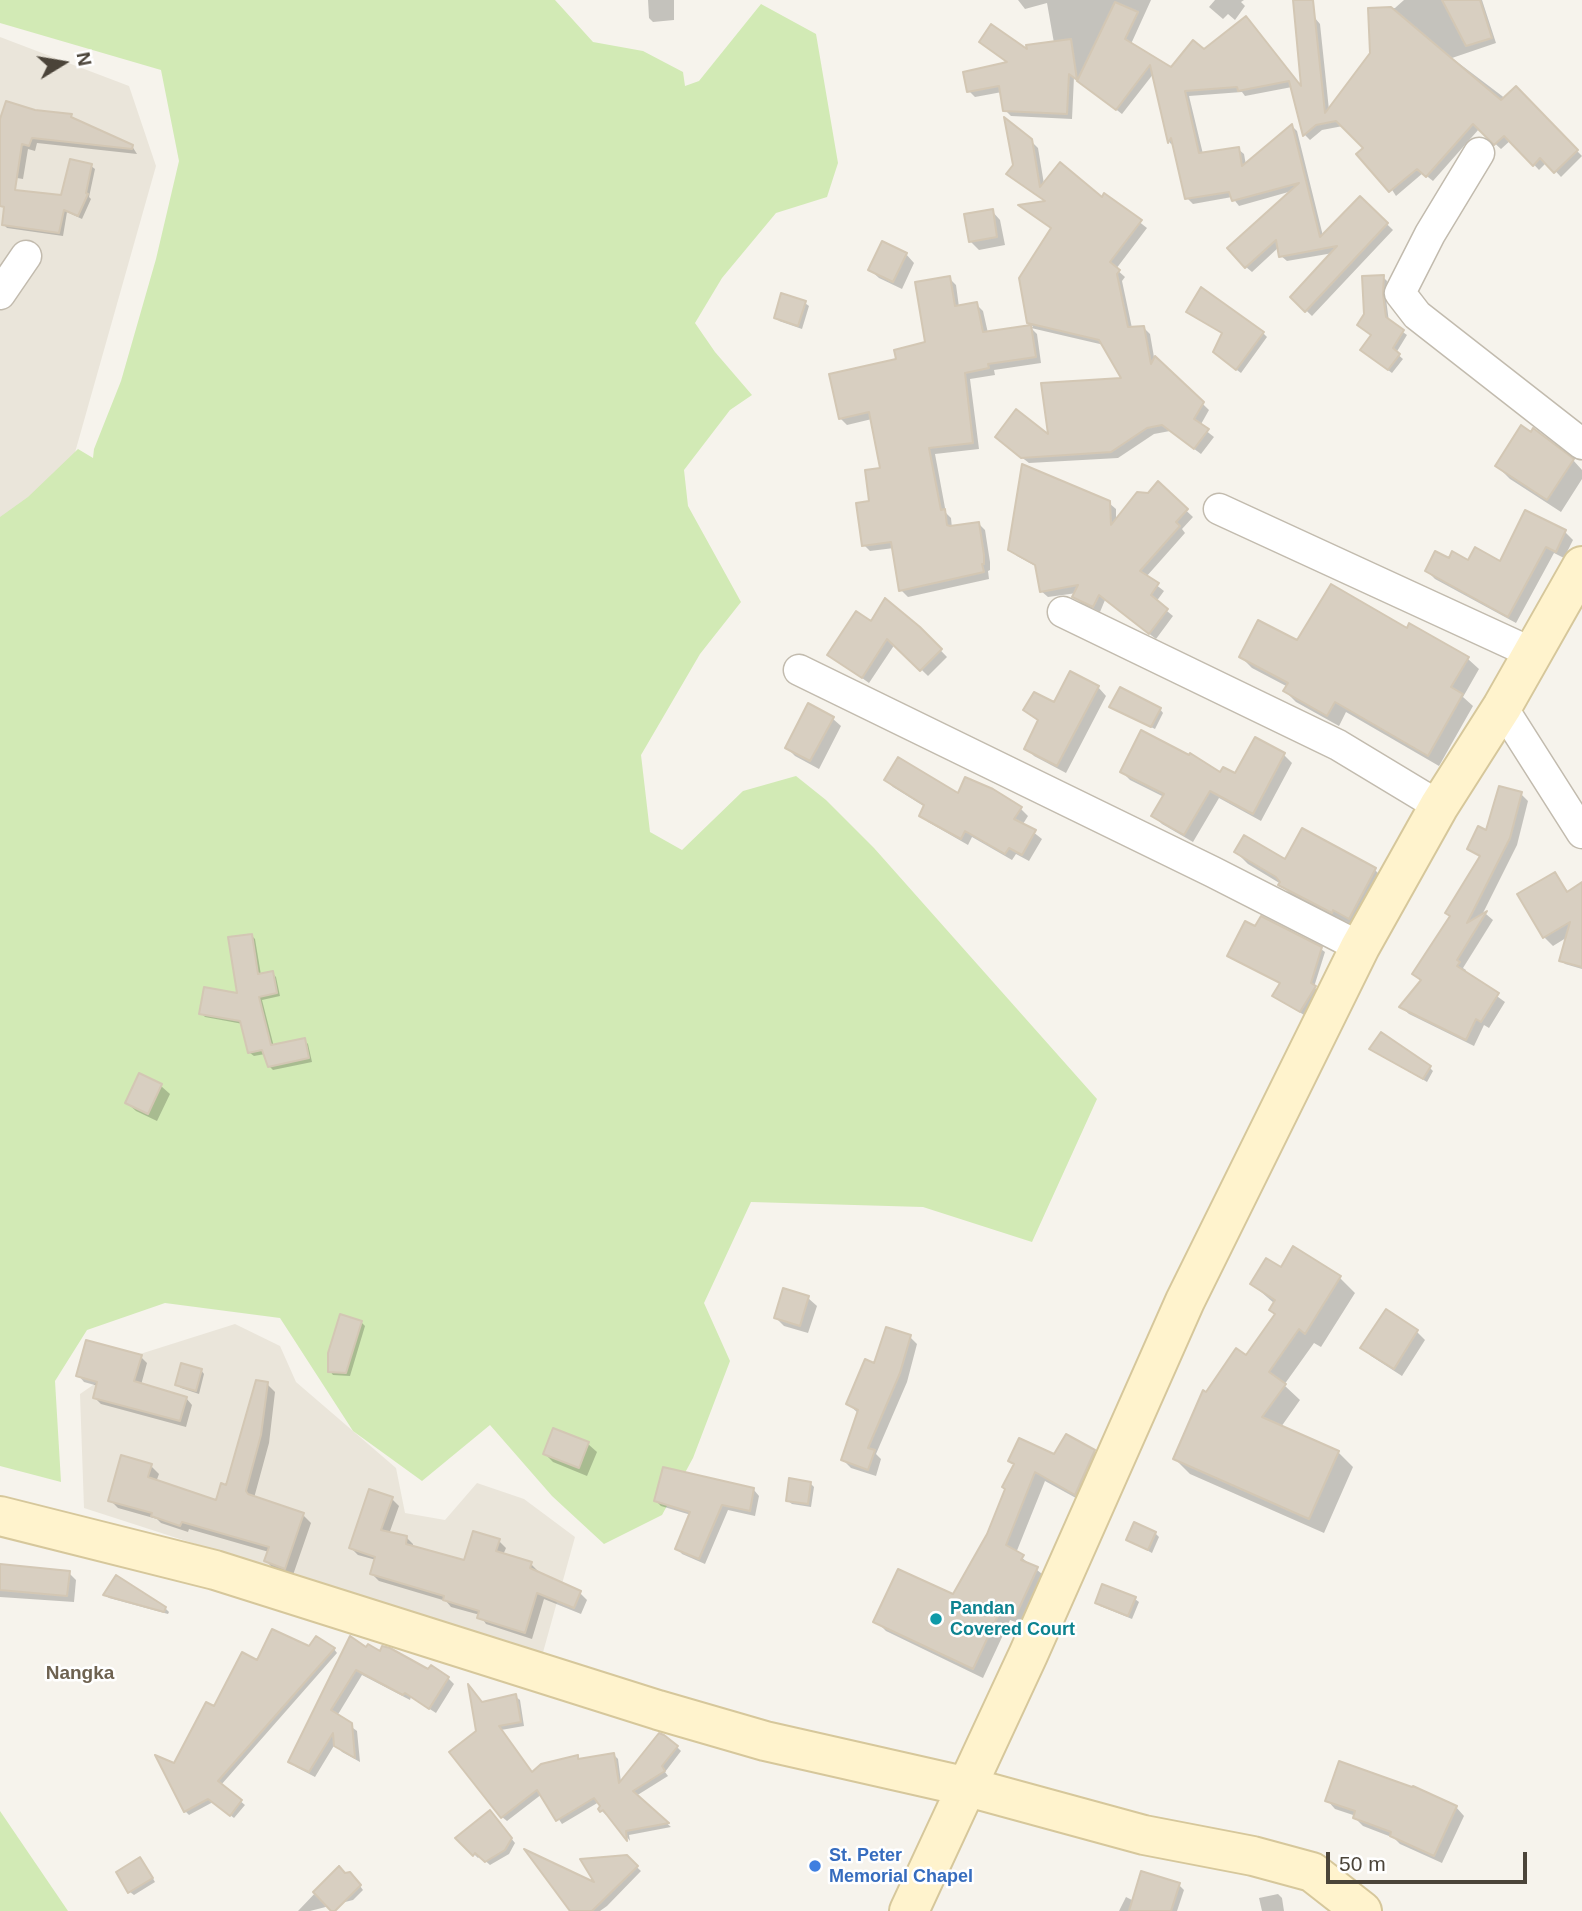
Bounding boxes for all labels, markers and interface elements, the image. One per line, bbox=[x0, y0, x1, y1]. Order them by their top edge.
north arrow bbox=[28, 28, 98, 98]
text: N bbox=[72, 50, 96, 68]
place label: Pandan Covered Court bbox=[950, 1598, 1075, 1640]
marker: Pandan Covered Court bbox=[928, 1611, 944, 1627]
district label: Nangka bbox=[46, 1663, 114, 1685]
scale bar bbox=[1330, 1838, 1531, 1882]
place label: St. Peter Memorial Chapel bbox=[829, 1845, 973, 1888]
text: 50 m bbox=[1339, 1852, 1386, 1875]
marker: St. Peter Memorial Chapel bbox=[807, 1858, 823, 1874]

